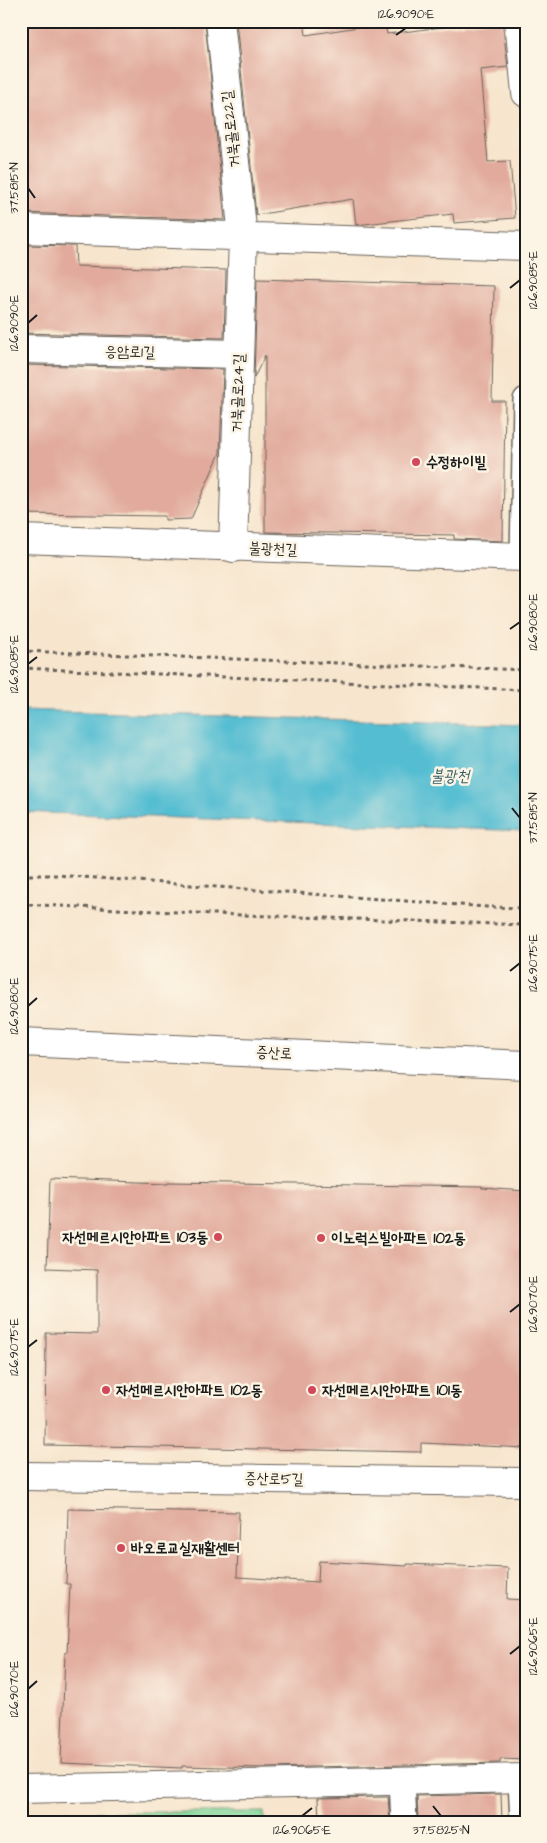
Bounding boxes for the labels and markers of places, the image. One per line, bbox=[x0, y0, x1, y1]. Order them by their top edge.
place label: 수정하이빌 bbox=[426, 452, 487, 473]
marker: 수정하이빌 bbox=[410, 456, 422, 468]
place label: 자선메르시안아파트 103동 bbox=[62, 1227, 208, 1248]
place label: 이노럭스빌아파트 102동 bbox=[331, 1228, 466, 1249]
marker: 자선메르시안아파트 103동 bbox=[212, 1231, 224, 1243]
marker: 이노럭스빌아파트 102동 bbox=[315, 1232, 327, 1244]
place label: 자선메르시안아파트 102동 bbox=[116, 1380, 263, 1401]
place label: 자선메르시안아파트 101동 bbox=[322, 1380, 462, 1401]
marker: 자선메르시안아파트 102동 bbox=[100, 1384, 112, 1396]
marker: 자선메르시안아파트 101동 bbox=[306, 1384, 318, 1396]
place label: 바오로교실재활센터 bbox=[130, 1538, 240, 1559]
marker: 바오로교실재활센터 bbox=[115, 1542, 127, 1554]

